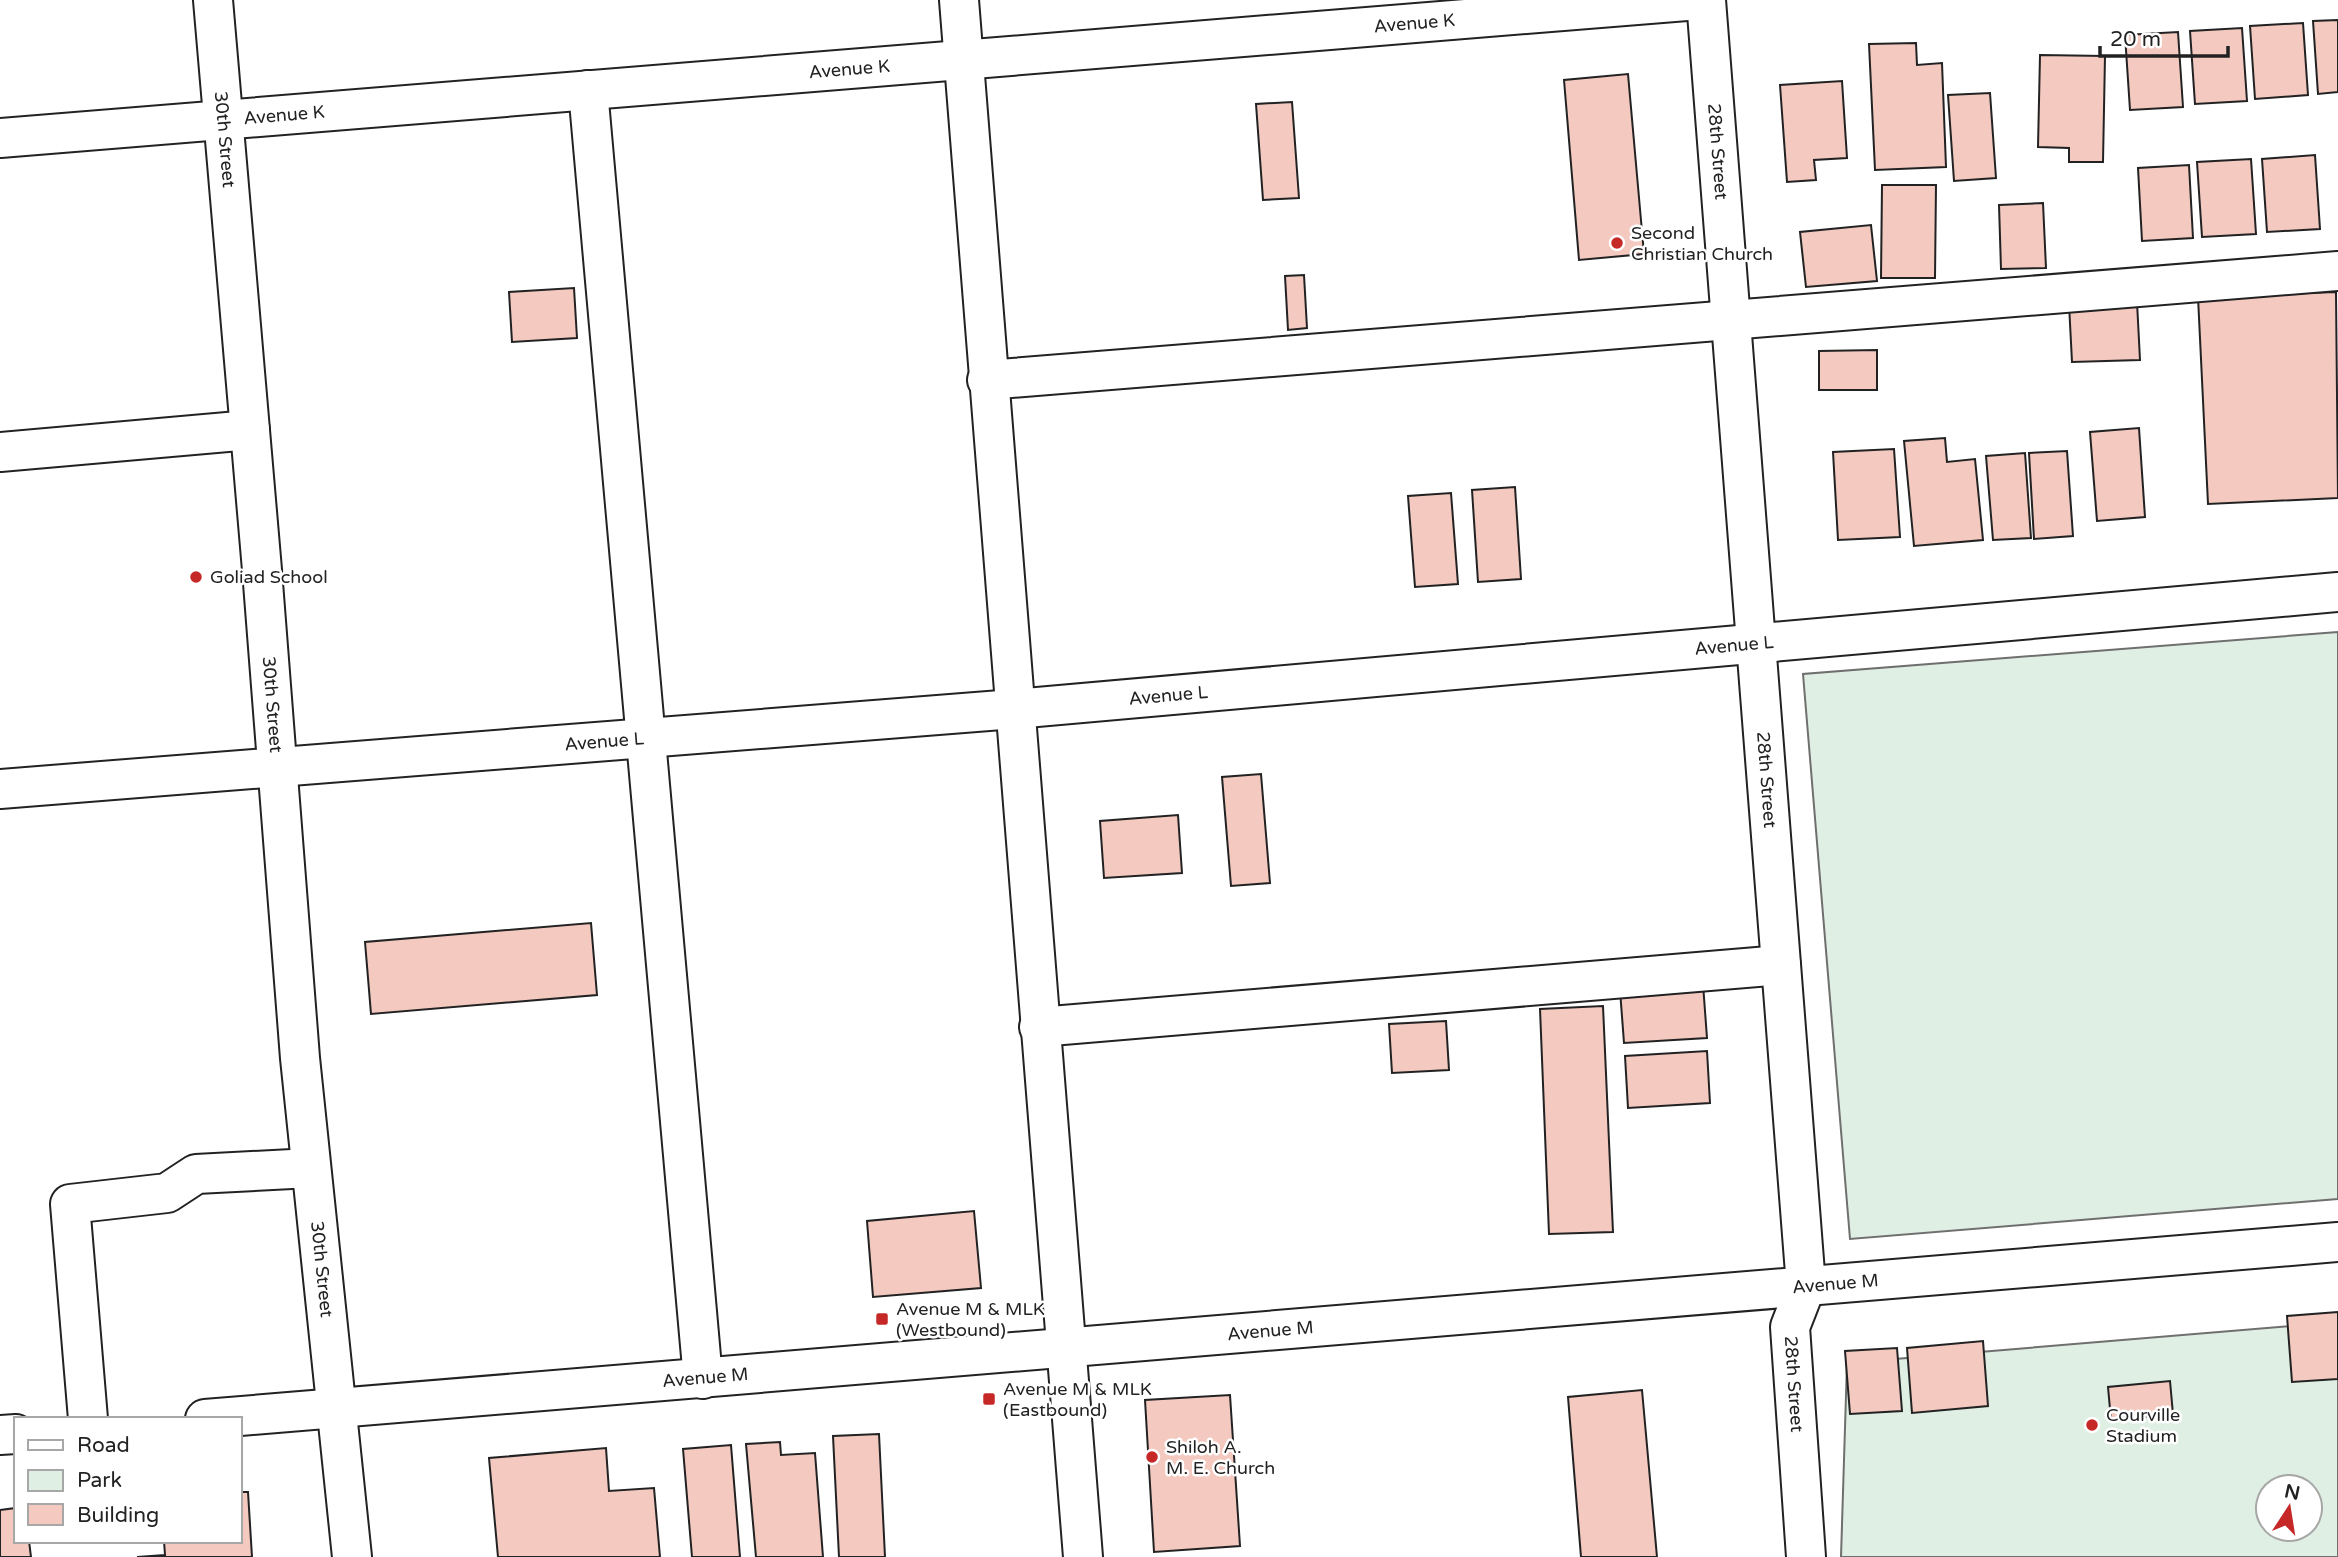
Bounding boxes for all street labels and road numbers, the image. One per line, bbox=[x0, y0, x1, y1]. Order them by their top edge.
street label: Avenue K bbox=[1373, 9, 1456, 37]
street label: Avenue K bbox=[808, 55, 891, 83]
street label: 30th Street bbox=[210, 90, 240, 189]
street label: Avenue K bbox=[243, 101, 325, 129]
street label: 28th Street bbox=[1703, 102, 1733, 201]
street label: Avenue L bbox=[1693, 631, 1775, 660]
street label: 30th Street bbox=[258, 655, 287, 754]
street label: Avenue L bbox=[1128, 681, 1209, 710]
street label: Avenue L bbox=[564, 727, 645, 755]
street label: 28th Street bbox=[1752, 731, 1781, 829]
street label: 30th Street bbox=[306, 1220, 338, 1319]
street label: Avenue M bbox=[1791, 1269, 1879, 1298]
street label: Avenue M bbox=[1226, 1316, 1314, 1345]
street label: 28th Street bbox=[1780, 1335, 1808, 1433]
street label: Avenue M bbox=[661, 1363, 749, 1392]

